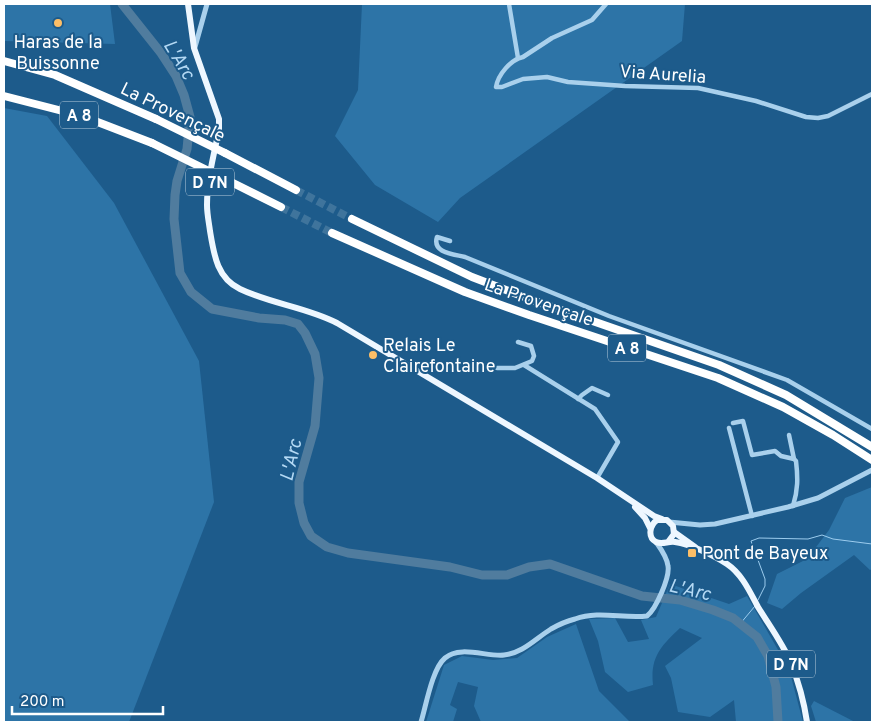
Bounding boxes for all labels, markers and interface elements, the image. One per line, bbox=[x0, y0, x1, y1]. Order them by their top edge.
marker: Haras de la Buissonne bbox=[52, 17, 64, 29]
place label: Haras de la Buissonne bbox=[14, 32, 102, 76]
water label: L'Arc bbox=[157, 36, 200, 85]
street label: Via Aurelia bbox=[619, 61, 707, 90]
street label: La Provençale bbox=[116, 78, 228, 149]
road number: A 8 bbox=[60, 102, 98, 128]
road number: D 7N bbox=[186, 168, 234, 196]
street label: La Provençale bbox=[481, 274, 596, 333]
road number: A 8 bbox=[608, 334, 646, 362]
place label: Relais Le Clairefontaine bbox=[383, 335, 495, 379]
marker: Relais Le Clairefontaine bbox=[367, 349, 379, 361]
water label: L'Arc bbox=[275, 436, 309, 484]
place label: Pont de Bayeux bbox=[702, 543, 828, 566]
marker: Pont de Bayeux bbox=[686, 547, 698, 559]
water label: L'Arc bbox=[666, 574, 714, 608]
road number: D 7N bbox=[767, 651, 815, 678]
scale bar bbox=[12, 684, 164, 716]
text: 200 m bbox=[20, 693, 65, 712]

